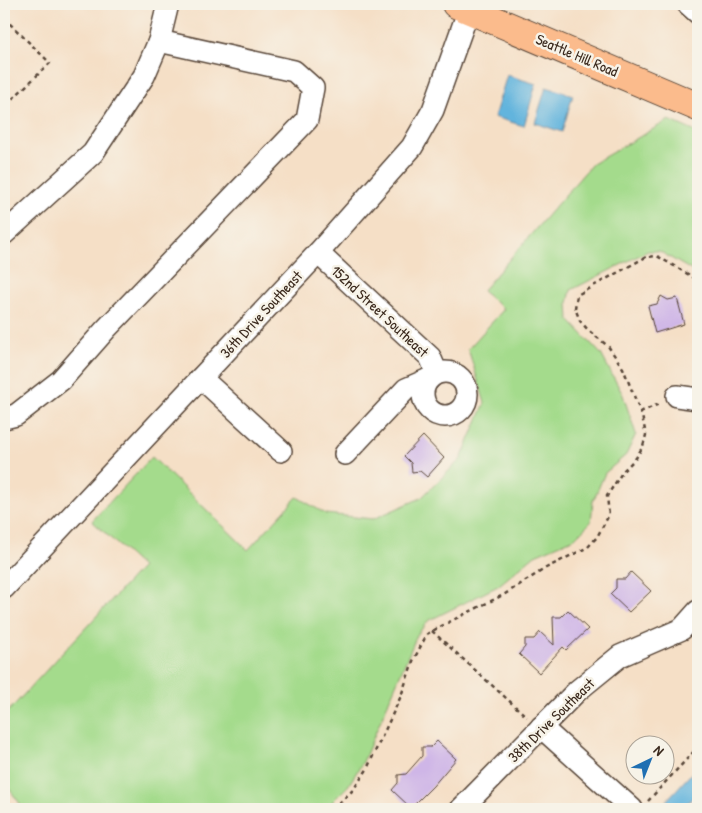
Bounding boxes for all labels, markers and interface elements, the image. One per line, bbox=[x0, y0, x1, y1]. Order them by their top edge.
street label: Seattle Hill Road bbox=[533, 28, 621, 82]
street label: 152nd Street Southeast bbox=[327, 260, 434, 362]
street label: 36th Drive Southeast bbox=[215, 265, 308, 362]
street label: 38th Drive Southeast bbox=[503, 673, 600, 767]
north arrow bbox=[624, 736, 674, 786]
text: N bbox=[650, 741, 669, 760]

